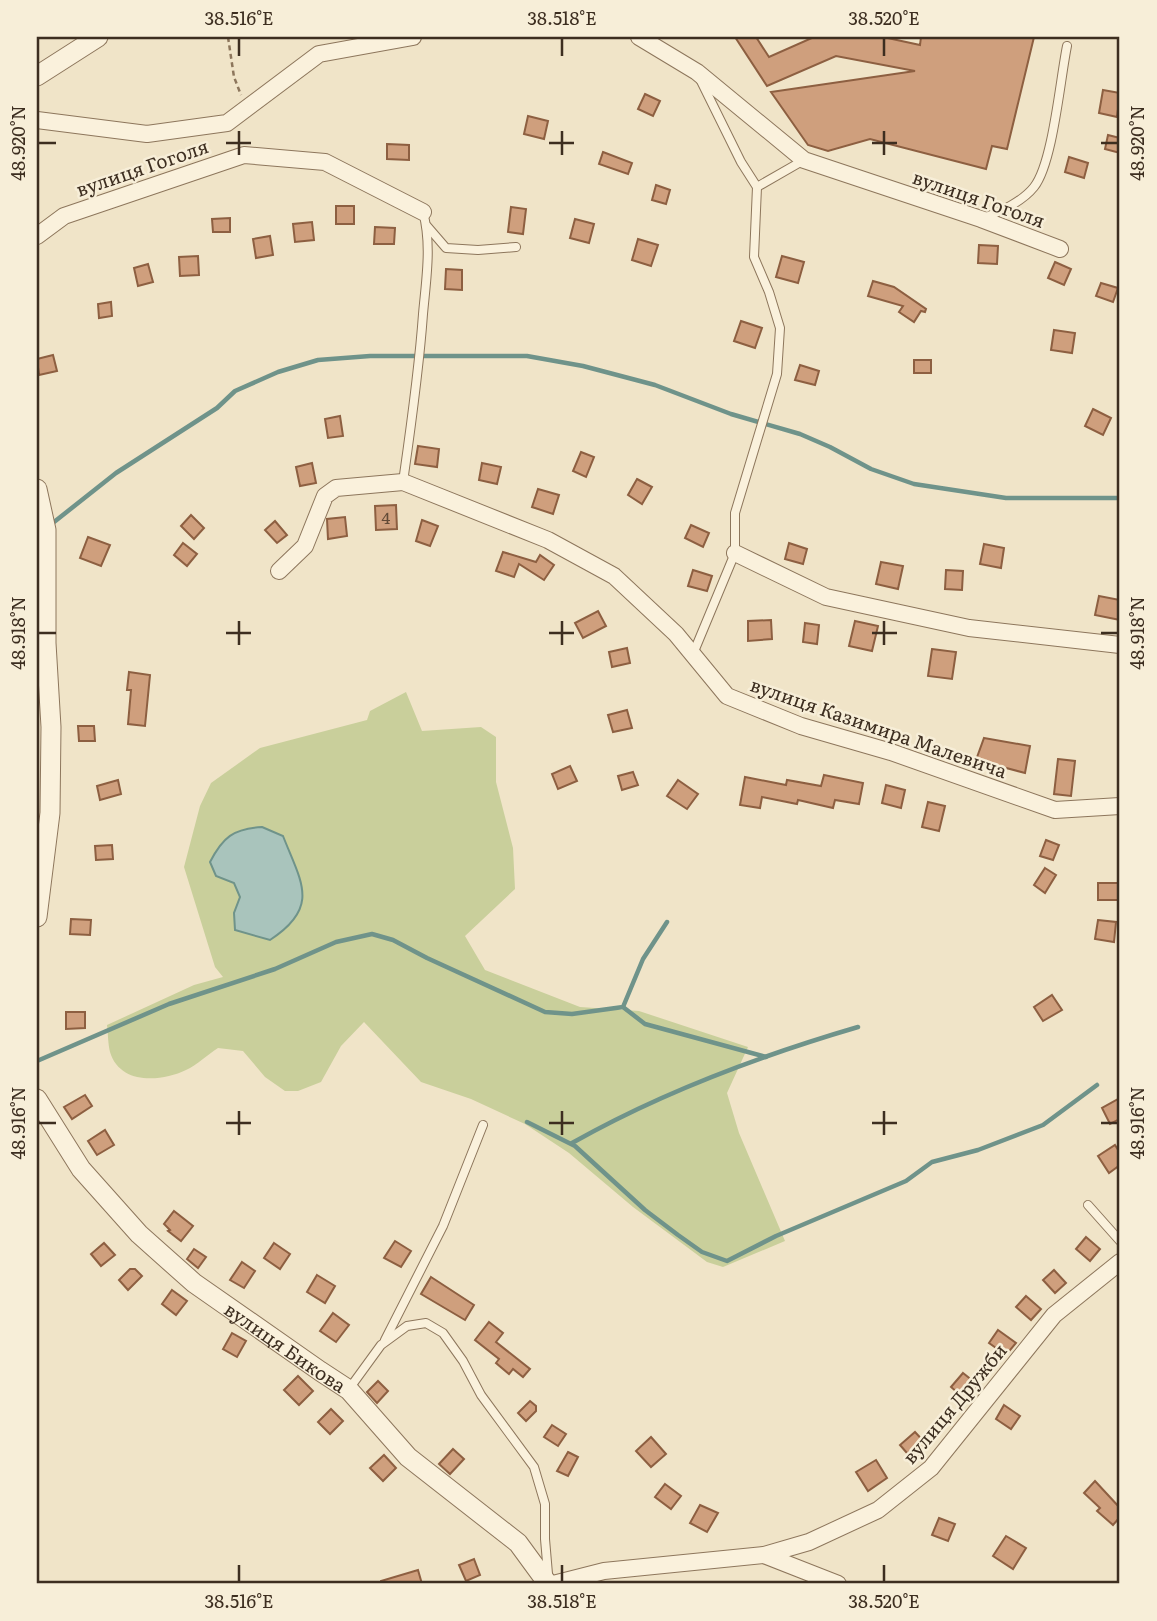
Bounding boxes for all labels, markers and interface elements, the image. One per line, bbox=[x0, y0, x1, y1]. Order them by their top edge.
text: 38.516°E bbox=[204, 4, 274, 31]
text: 38.518°E bbox=[527, 4, 597, 31]
text: 38.520°E bbox=[848, 4, 920, 31]
text: 48.920°N bbox=[4, 105, 31, 181]
text: 48.920°N bbox=[1123, 105, 1150, 181]
street label: вулиця Гоголя bbox=[72, 131, 212, 203]
street label: вулиця Гоголя bbox=[909, 162, 1049, 234]
house number: 4 bbox=[382, 505, 391, 529]
text: 48.918°N bbox=[4, 596, 31, 670]
text: 48.918°N bbox=[1123, 596, 1150, 670]
street label: вулиця Казимира Малевича bbox=[747, 670, 1012, 784]
text: 48.916°N bbox=[4, 1086, 31, 1160]
text: 48.916°N bbox=[1123, 1086, 1150, 1160]
street label: вулиця Бикова bbox=[219, 1295, 353, 1399]
street label: вулиця Дружби bbox=[895, 1337, 1013, 1469]
text: 38.516°E bbox=[204, 1587, 274, 1614]
text: 38.518°E bbox=[527, 1587, 597, 1614]
text: 38.520°E bbox=[848, 1587, 920, 1614]

